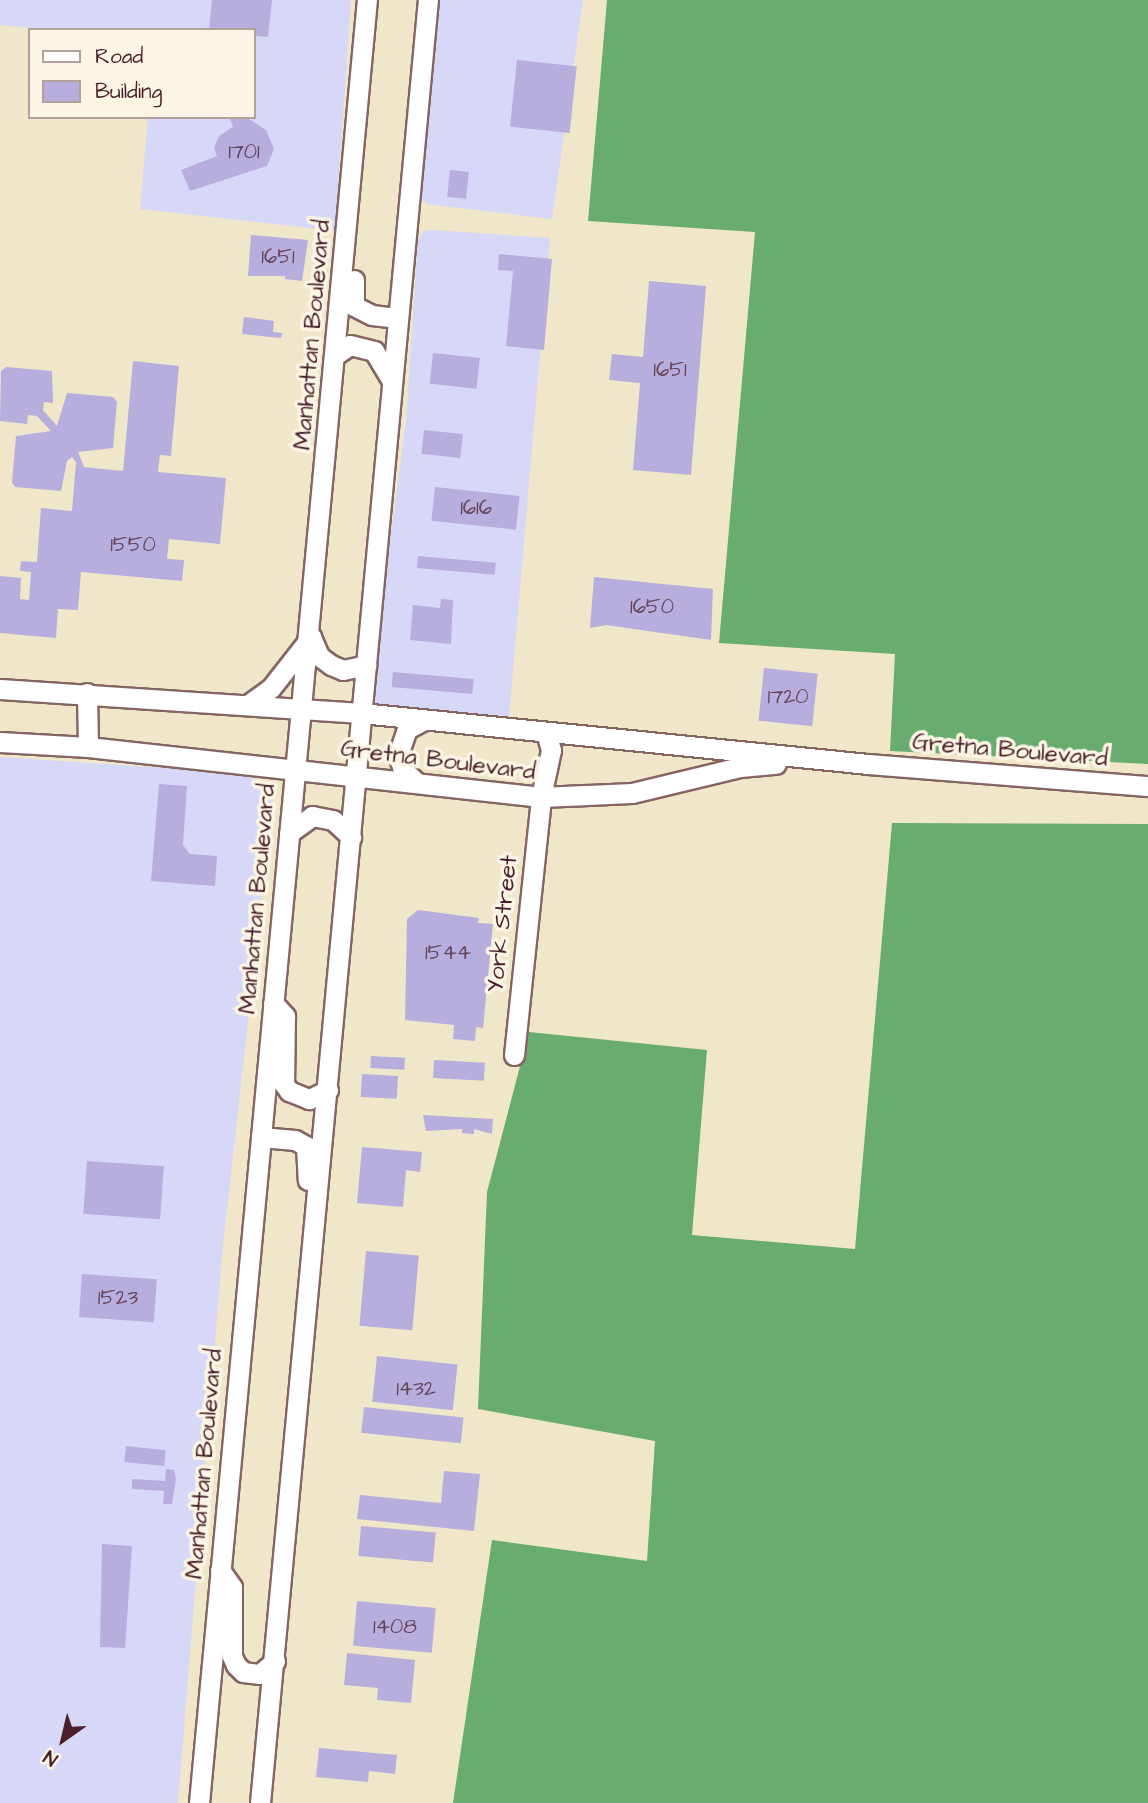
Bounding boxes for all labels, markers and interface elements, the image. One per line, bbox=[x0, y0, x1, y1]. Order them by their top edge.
legend bbox=[28, 28, 256, 119]
text: Road bbox=[95, 42, 143, 71]
text: Building bbox=[95, 77, 162, 106]
house number: 1701 bbox=[228, 139, 260, 165]
street label: Manhattan Boulevard bbox=[289, 219, 337, 451]
house number: 1651 bbox=[261, 244, 295, 270]
house number: 1651 bbox=[653, 357, 687, 383]
house number: 1616 bbox=[460, 495, 492, 521]
house number: 1550 bbox=[110, 532, 156, 558]
house number: 1650 bbox=[630, 594, 674, 620]
house number: 1720 bbox=[768, 684, 808, 710]
street label: Gretna Boulevard bbox=[911, 728, 1109, 774]
street label: Gretna Boulevard bbox=[339, 735, 537, 787]
street label: Manhattan Boulevard bbox=[234, 783, 282, 1015]
street label: York Street bbox=[481, 854, 525, 994]
house number: 1544 bbox=[425, 940, 471, 966]
house number: 1523 bbox=[98, 1285, 138, 1311]
street label: Manhattan Boulevard bbox=[181, 1348, 229, 1580]
house number: 1432 bbox=[396, 1376, 436, 1402]
house number: 1408 bbox=[373, 1614, 417, 1640]
north arrow bbox=[28, 1705, 98, 1775]
text: N bbox=[38, 1743, 63, 1772]

